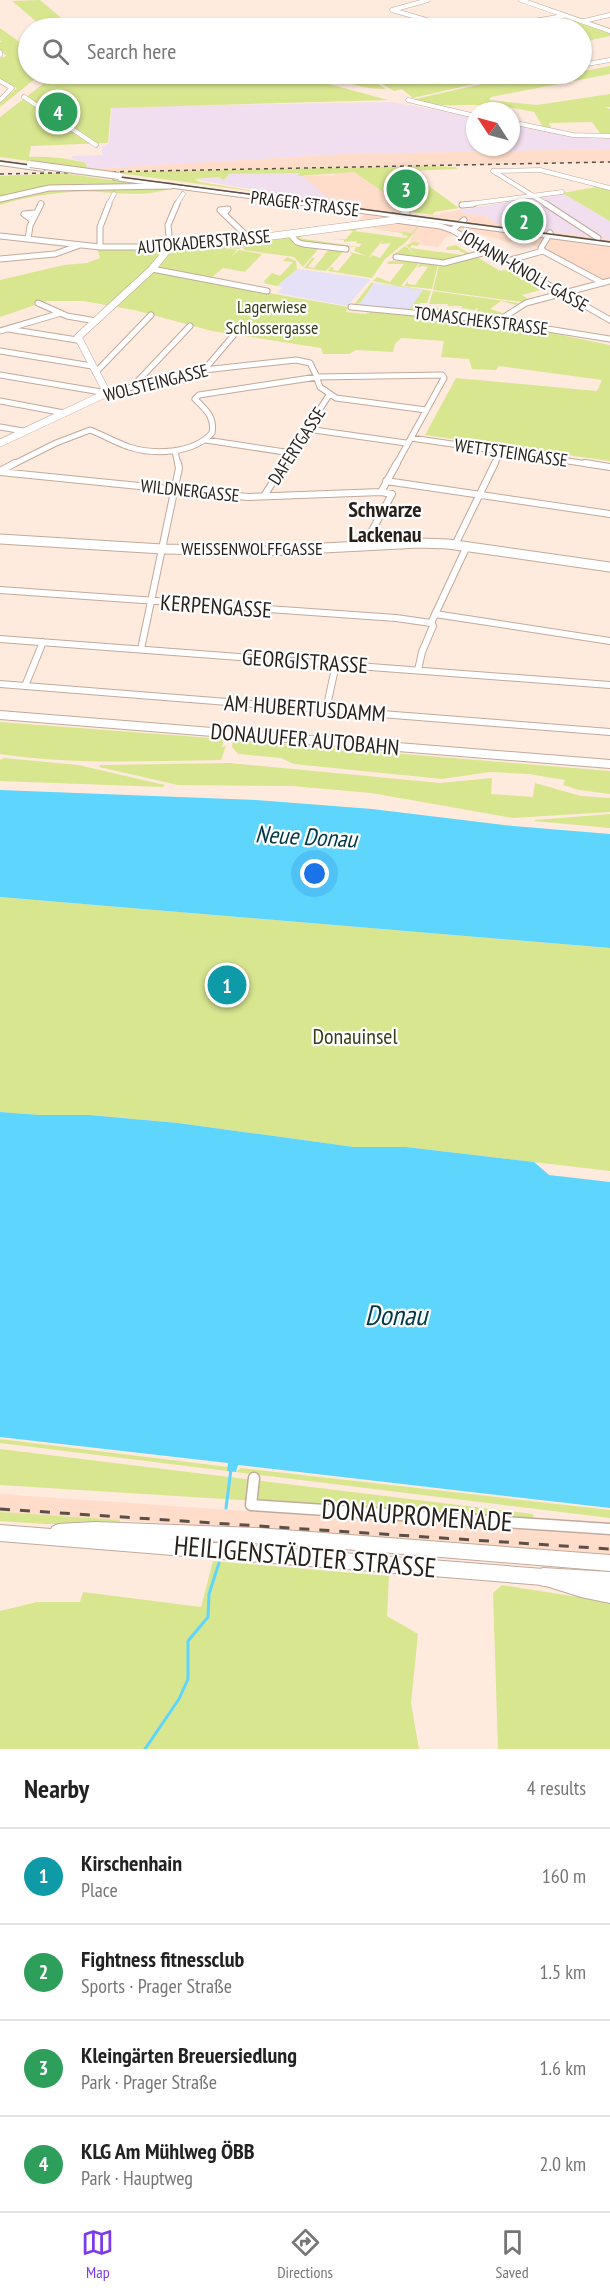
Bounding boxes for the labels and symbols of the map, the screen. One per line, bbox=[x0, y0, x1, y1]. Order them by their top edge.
pin: 4 bbox=[38, 90, 78, 134]
north arrow bbox=[466, 102, 520, 156]
pin: 3 bbox=[386, 166, 426, 212]
street label: PRAGER STRASSE bbox=[249, 185, 361, 222]
pin: 2 bbox=[504, 198, 544, 244]
street label: AUTOKADERSTRASSE bbox=[136, 224, 271, 259]
street label: JOHANN-KNOLL-GASSE bbox=[455, 224, 593, 317]
park label: Lagerwiese Schlossergasse bbox=[225, 295, 319, 339]
street label: TOMASCHEKSTRASSE bbox=[413, 301, 549, 340]
street label: WOLSTEINGASSE bbox=[101, 358, 211, 407]
street label: DAFERTGASSE bbox=[263, 402, 330, 489]
street label: WETTSTEINGASSE bbox=[453, 433, 569, 472]
street label: WILDNERGASSE bbox=[139, 474, 241, 507]
district label: Schwarze Lackenau bbox=[348, 495, 422, 548]
street label: WEISSENWOLFFGASSE bbox=[181, 537, 323, 560]
street label: KERPENGASSE bbox=[159, 588, 273, 624]
street label: GEORGISTRASSE bbox=[241, 643, 369, 679]
street label: AM HUBERTUSDAMM bbox=[223, 688, 387, 728]
street label: DONAUUFER AUTOBAHN bbox=[209, 717, 401, 761]
water label: Neue Donau bbox=[254, 818, 359, 855]
your location bbox=[300, 859, 329, 888]
pin: 1 bbox=[208, 962, 246, 1008]
park label: Donauinsel bbox=[312, 1022, 398, 1050]
water label: Donau bbox=[365, 1296, 429, 1333]
street label: DONAUPROMENADE bbox=[320, 1491, 514, 1539]
street label: HEILIGENSTÄDTER STRASSE bbox=[173, 1528, 438, 1584]

